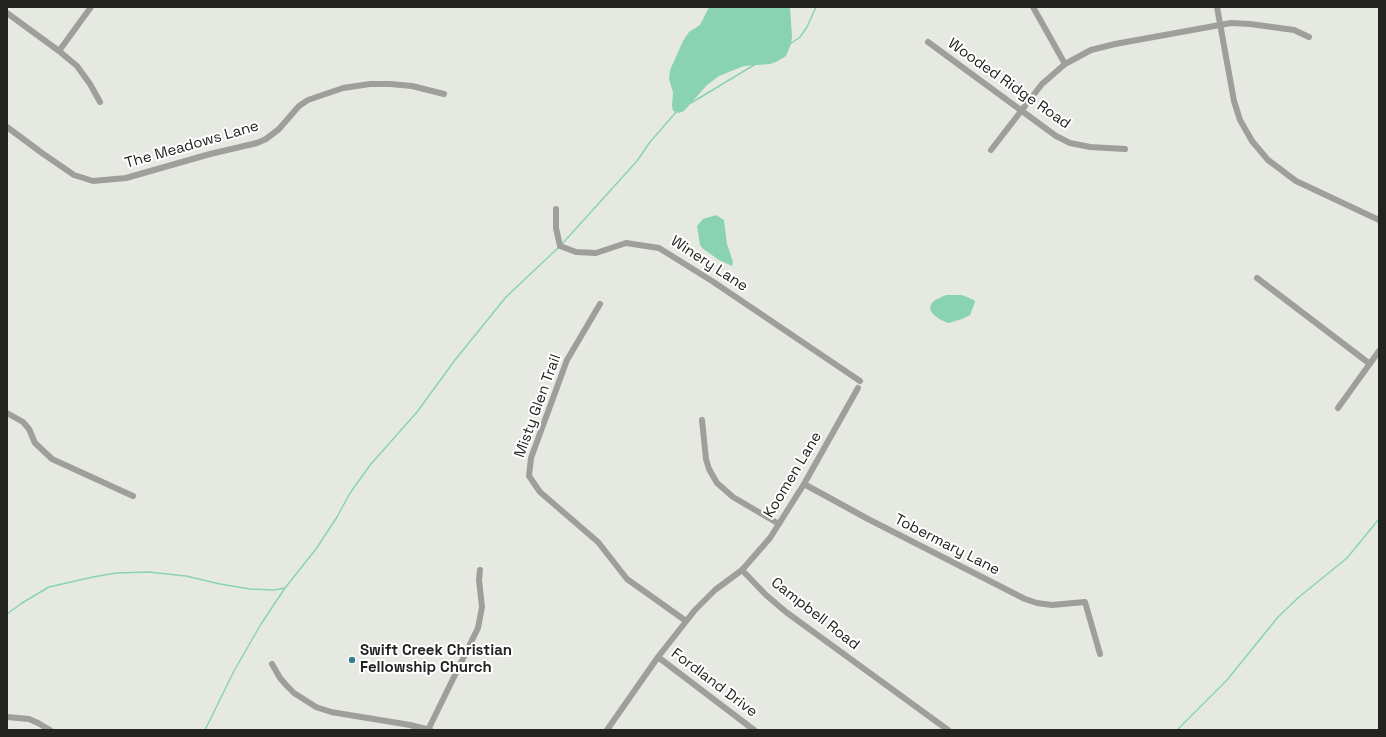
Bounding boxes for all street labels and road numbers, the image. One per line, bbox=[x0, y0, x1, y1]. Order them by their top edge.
street label: Wooded Ridge Road bbox=[944, 35, 1074, 133]
street label: The Meadows Lane bbox=[123, 117, 261, 173]
street label: Winery Lane bbox=[667, 232, 751, 296]
street label: Misty Glen Trail bbox=[511, 352, 565, 460]
street label: Koomen Lane bbox=[760, 429, 826, 521]
street label: Tobermary Lane bbox=[891, 511, 1003, 579]
street label: Campbell Road bbox=[767, 574, 863, 654]
street label: Fordland Drive bbox=[667, 645, 761, 721]

